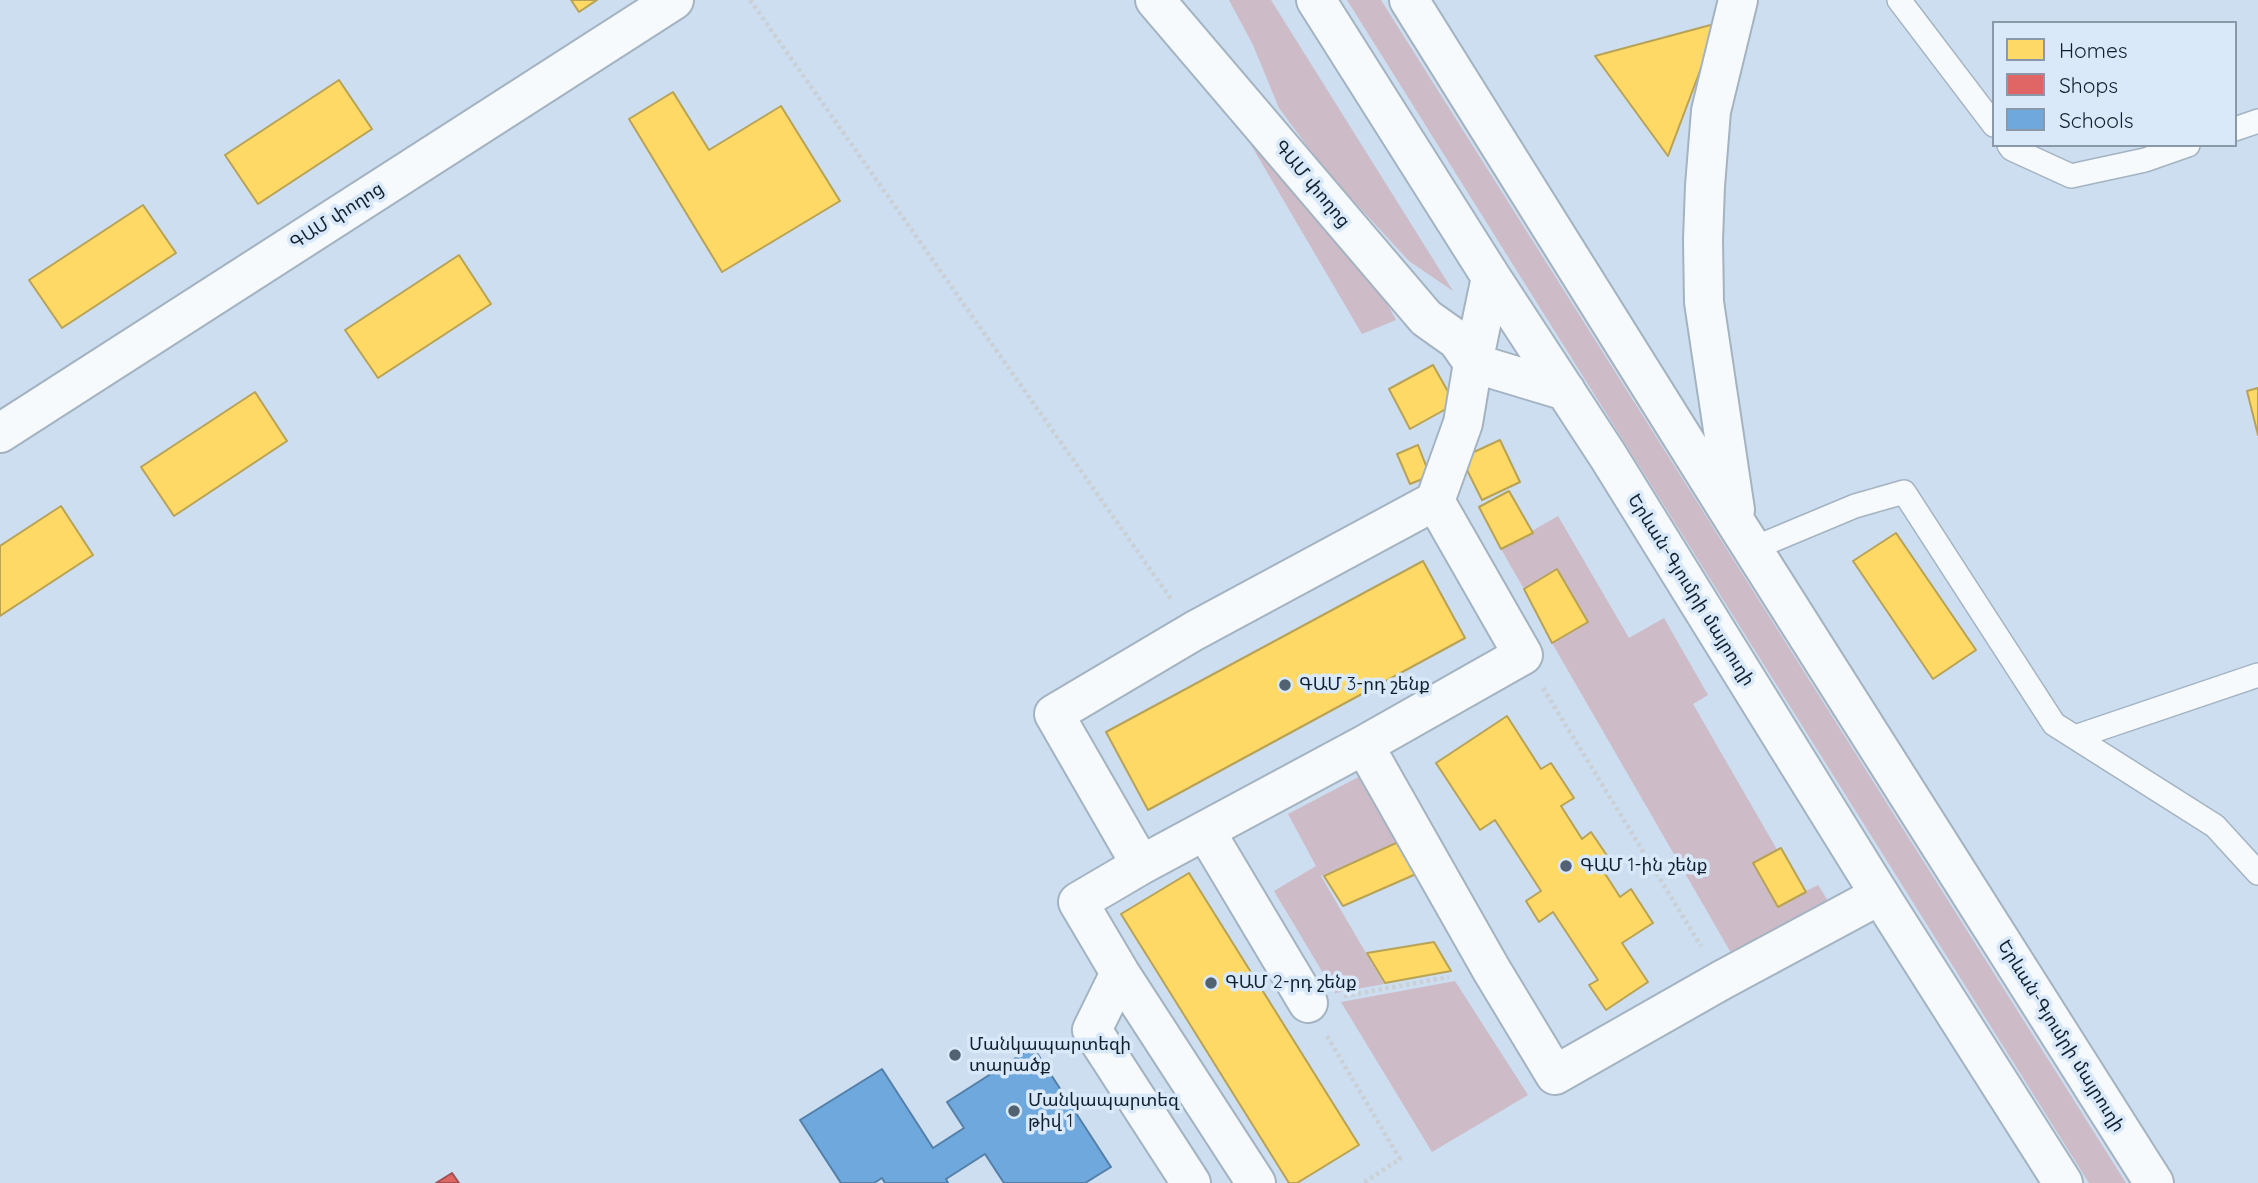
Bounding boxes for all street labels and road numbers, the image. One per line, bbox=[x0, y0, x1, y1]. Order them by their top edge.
street label: ԳԱՄ փողոց bbox=[1269, 136, 1355, 232]
street label: ԳԱՄ փողոց bbox=[286, 178, 388, 254]
street label: Երևան-Գյումրի մայրուղի bbox=[1623, 490, 1759, 690]
street label: Երևան-Գյումրի մայրուղի bbox=[1993, 936, 2129, 1136]

